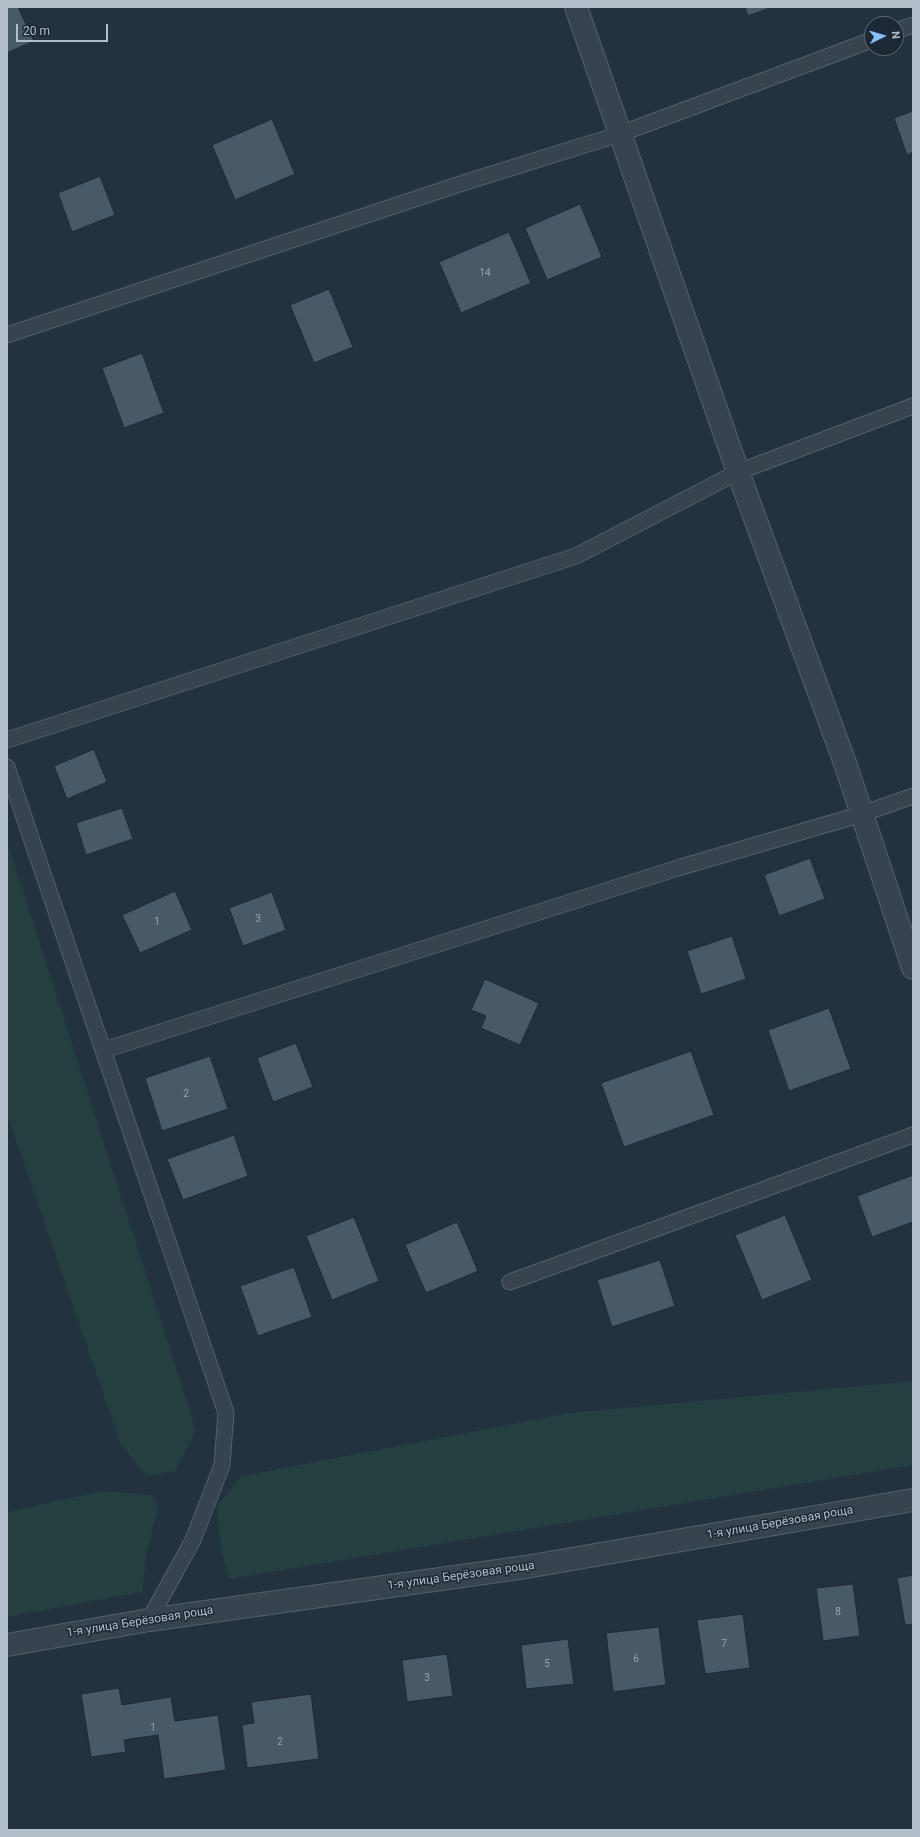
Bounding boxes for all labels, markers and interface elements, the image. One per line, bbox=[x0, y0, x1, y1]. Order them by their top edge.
scale bar bbox=[18, 16, 110, 42]
north arrow bbox=[864, 16, 904, 56]
text: 20 m bbox=[23, 24, 50, 38]
text: N bbox=[889, 31, 902, 39]
house number: 14 bbox=[479, 267, 491, 279]
house number: 3 bbox=[255, 913, 261, 925]
house number: 1 bbox=[154, 916, 160, 928]
house number: 2 bbox=[183, 1088, 189, 1100]
street label: 1-я улица Берёзовая роща bbox=[706, 1503, 854, 1543]
street label: 1-я улица Берёзовая роща bbox=[386, 1559, 536, 1593]
street label: 1-я улица Берёзовая роща bbox=[66, 1603, 214, 1641]
house number: 8 bbox=[835, 1606, 841, 1618]
house number: 7 bbox=[721, 1638, 727, 1650]
house number: 6 bbox=[633, 1653, 639, 1665]
house number: 5 bbox=[544, 1658, 550, 1670]
house number: 3 bbox=[424, 1672, 430, 1684]
house number: 1 bbox=[150, 1722, 156, 1734]
house number: 2 bbox=[277, 1736, 283, 1748]

